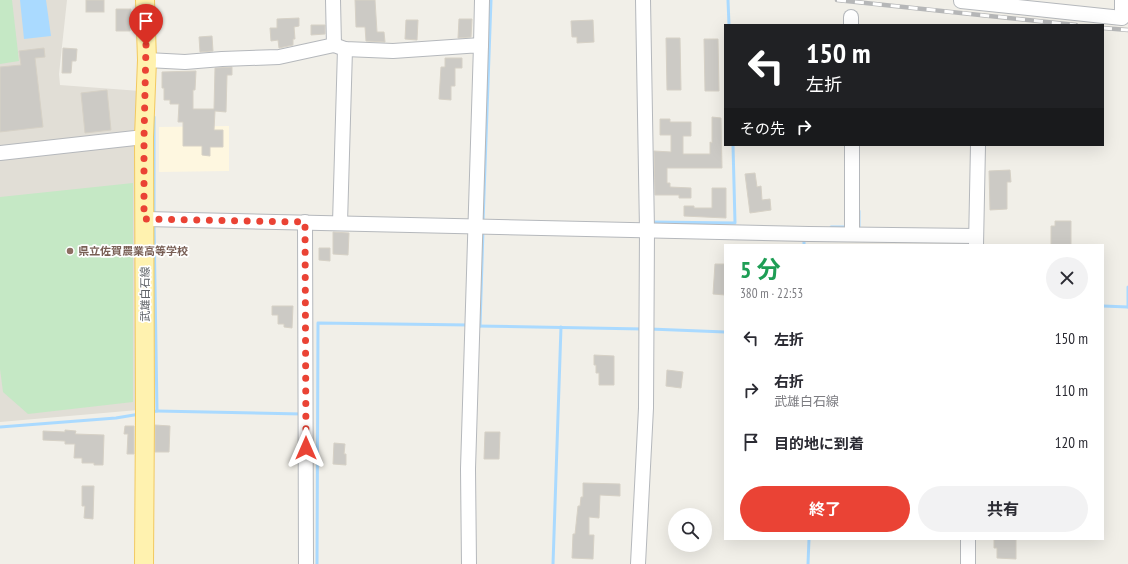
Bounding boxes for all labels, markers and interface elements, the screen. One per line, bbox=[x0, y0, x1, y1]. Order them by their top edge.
pin bbox=[129, 4, 163, 45]
icon: arrive bbox=[135, 10, 157, 32]
text: 150 m bbox=[806, 34, 870, 71]
icon: left bbox=[740, 40, 792, 92]
text: 左折 bbox=[806, 73, 842, 96]
icon: right bbox=[793, 116, 815, 138]
text: その先 bbox=[740, 119, 785, 138]
place label: 県立佐賀農業高等学校 bbox=[78, 244, 188, 258]
marker: 県立佐賀農業高等学校 bbox=[65, 246, 75, 256]
text: 5 分 bbox=[740, 254, 780, 285]
button: close bbox=[1046, 257, 1088, 299]
street label: 武雄白石線 bbox=[138, 267, 152, 322]
text: 380 m · 22:53 bbox=[740, 285, 803, 302]
icon: left bbox=[740, 327, 762, 349]
text: 150 m bbox=[1055, 329, 1088, 348]
text: 左折 bbox=[774, 330, 804, 349]
text: 右折 bbox=[774, 372, 804, 391]
icon: right bbox=[740, 379, 762, 401]
text: 110 m bbox=[1055, 381, 1088, 400]
text: 武雄白石線 bbox=[774, 393, 839, 410]
position arrow bbox=[285, 427, 327, 469]
icon: arrive bbox=[740, 431, 762, 453]
text: 120 m bbox=[1055, 433, 1088, 452]
text: 目的地に到着 bbox=[774, 434, 864, 453]
button: 終了 bbox=[740, 486, 910, 532]
button: 共有 bbox=[918, 486, 1088, 532]
map controls bbox=[668, 508, 712, 552]
button: search bbox=[668, 508, 712, 552]

